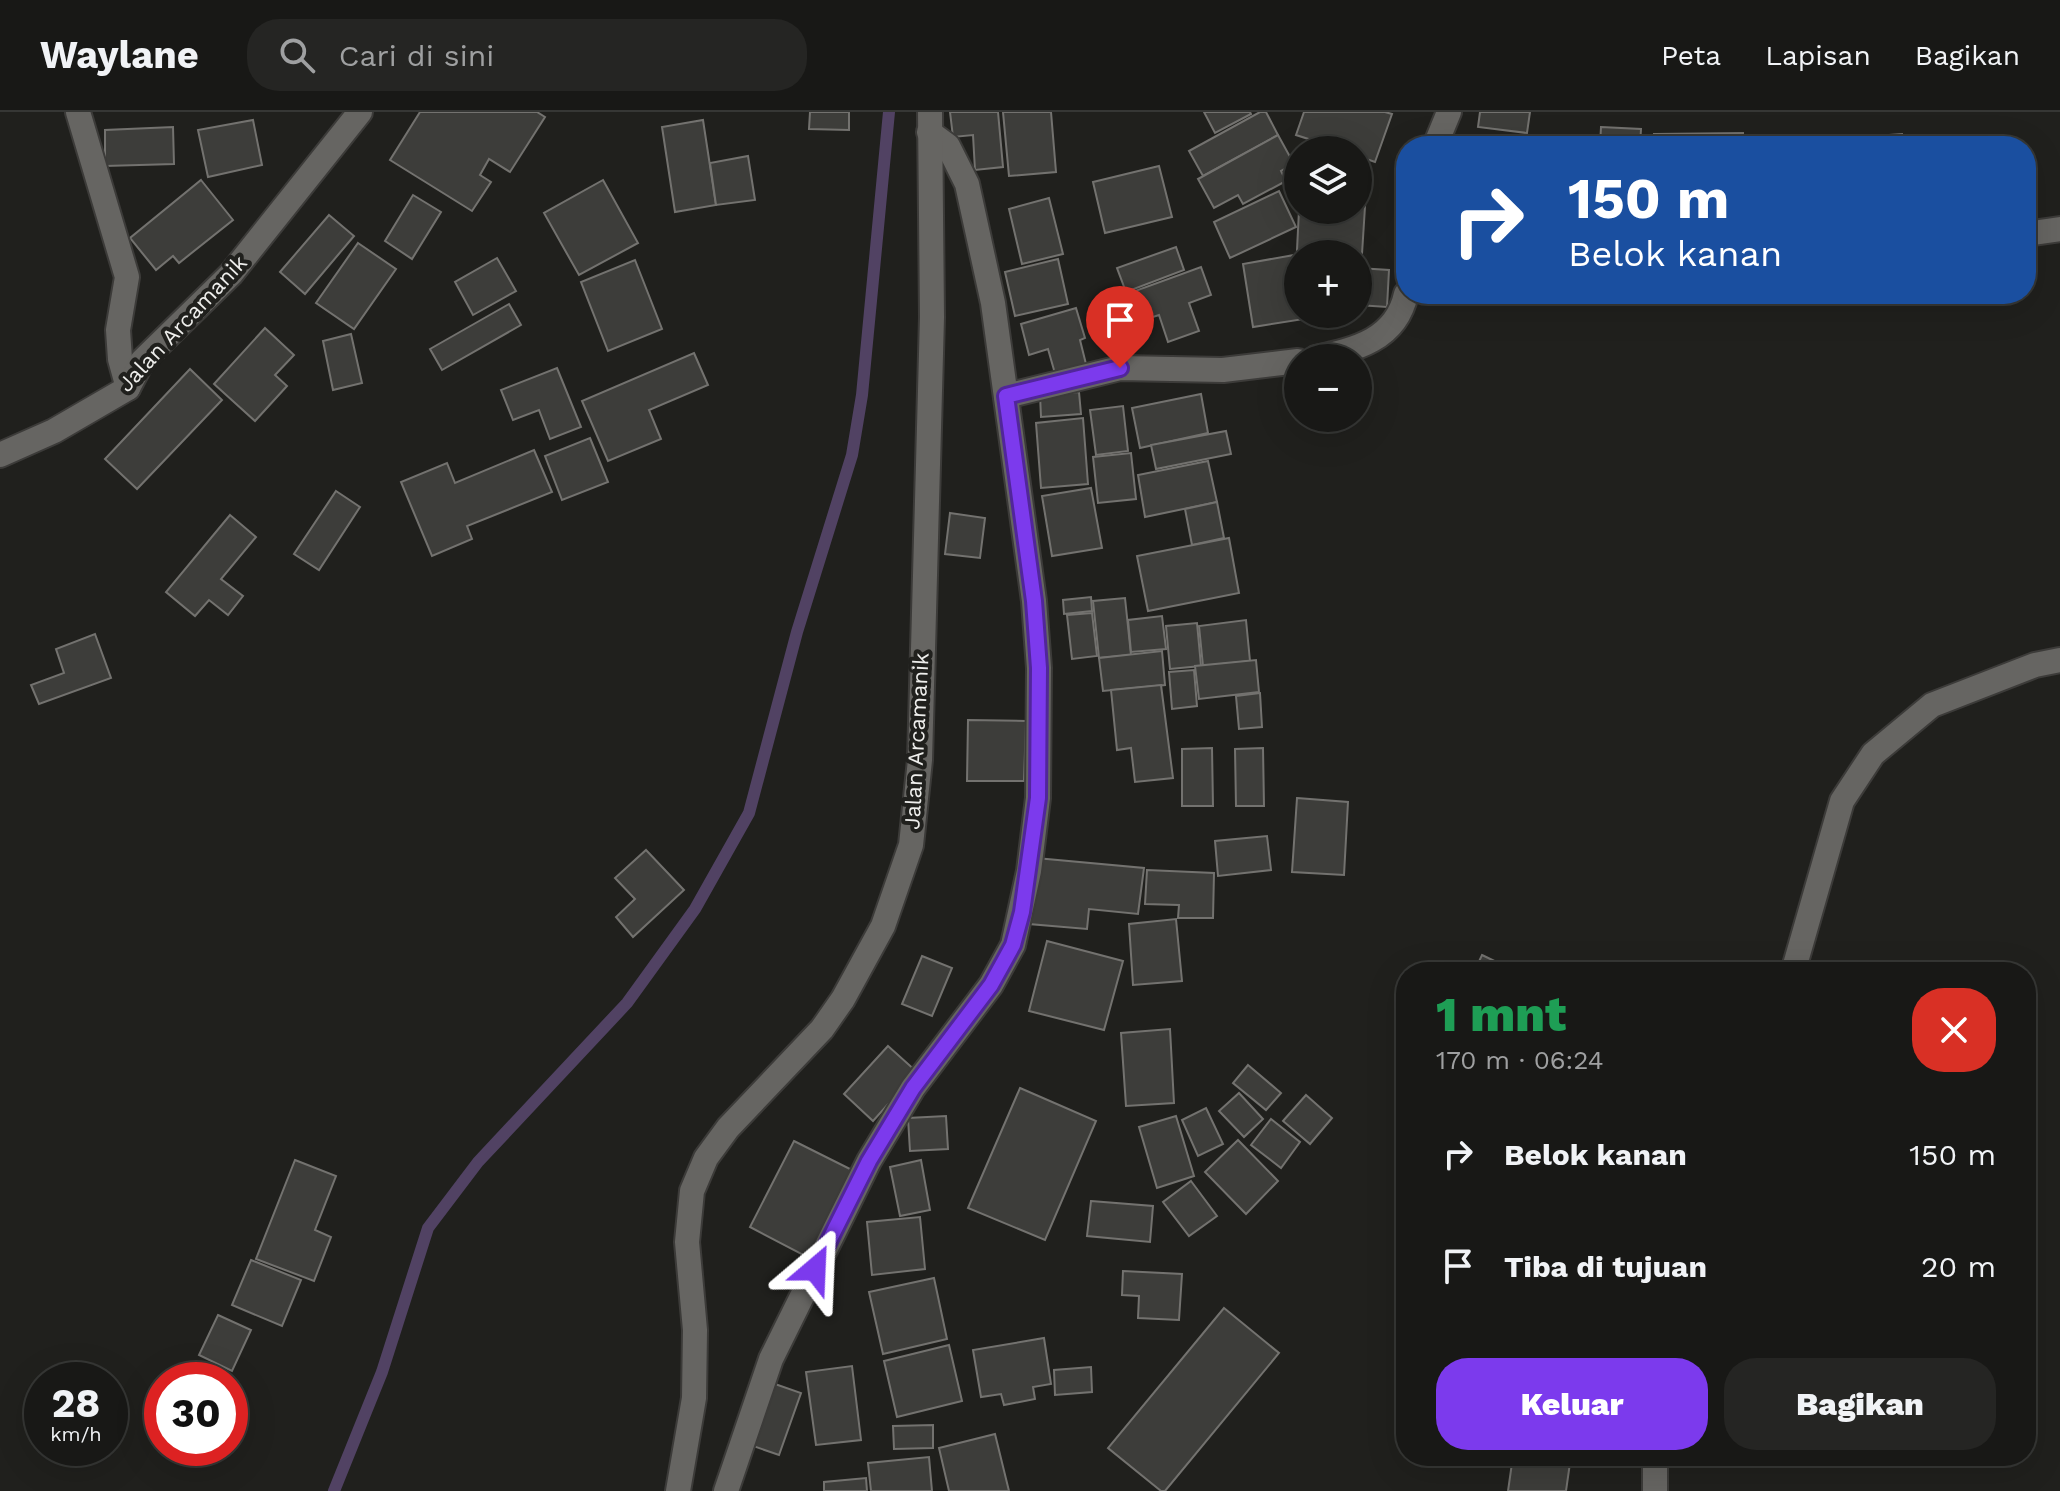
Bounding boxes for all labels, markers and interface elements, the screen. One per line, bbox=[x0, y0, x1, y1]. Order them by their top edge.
search box bbox=[247, 19, 807, 91]
text: Waylane bbox=[40, 33, 199, 77]
icon: search bbox=[275, 33, 319, 77]
text: Cari di sini bbox=[339, 38, 494, 73]
text: Peta bbox=[1661, 39, 1721, 72]
text: Lapisan bbox=[1765, 39, 1871, 72]
text: Bagikan bbox=[1915, 39, 2020, 72]
map controls bbox=[1284, 136, 1372, 432]
button: layers bbox=[1284, 136, 1372, 224]
text: 150 m bbox=[1568, 166, 1730, 232]
icon: right bbox=[1436, 168, 1540, 272]
text: Belok kanan bbox=[1568, 233, 1782, 275]
button: + bbox=[1284, 240, 1372, 328]
street label: Jalan Arcamanik bbox=[113, 250, 252, 397]
pin bbox=[1086, 286, 1154, 368]
icon: arrive bbox=[1098, 298, 1142, 342]
button: − bbox=[1284, 344, 1372, 432]
street label: Jalan Arcamanik bbox=[899, 652, 934, 830]
text: 1 mnt bbox=[1436, 986, 1566, 1043]
button: close bbox=[1912, 988, 1996, 1072]
text: 170 m · 06:24 bbox=[1436, 1045, 1604, 1075]
icon: right bbox=[1436, 1132, 1480, 1176]
text: Belok kanan bbox=[1504, 1137, 1687, 1172]
text: 150 m bbox=[1909, 1137, 1996, 1172]
position arrow bbox=[773, 1227, 857, 1311]
icon: arrive bbox=[1436, 1244, 1480, 1288]
text: Tiba di tujuan bbox=[1504, 1249, 1707, 1284]
text: 20 m bbox=[1921, 1249, 1996, 1284]
button: Keluar bbox=[1436, 1358, 1708, 1450]
button: Bagikan bbox=[1724, 1358, 1996, 1450]
speed limit sign: 30 bbox=[144, 1362, 248, 1466]
text: 28 bbox=[52, 1380, 100, 1427]
text: km/h bbox=[50, 1422, 102, 1446]

